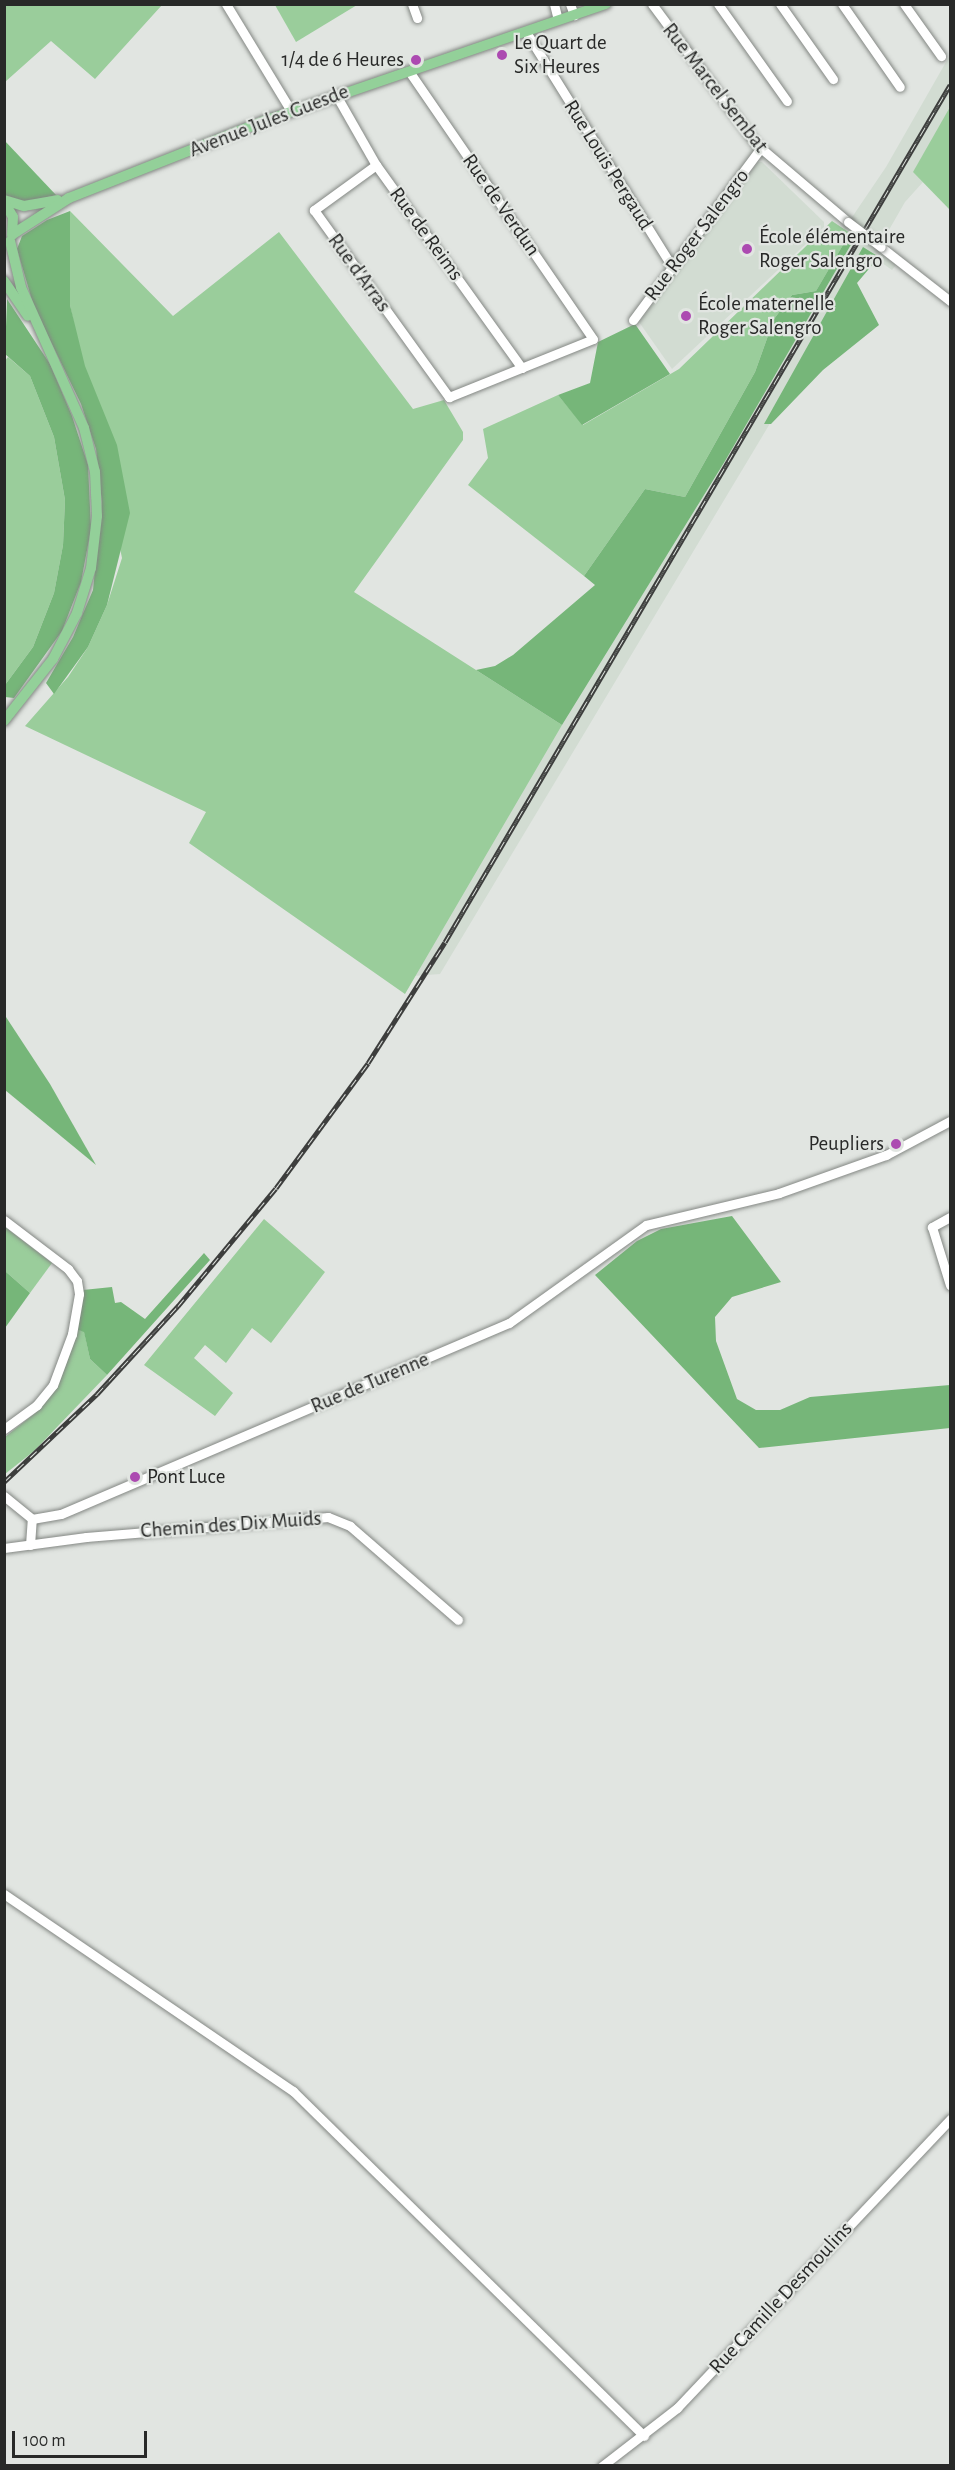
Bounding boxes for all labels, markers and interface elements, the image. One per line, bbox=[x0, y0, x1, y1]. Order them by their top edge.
street label: Rue Marcel Sembat bbox=[657, 18, 773, 158]
place label: Le Quart de Six Heures bbox=[514, 30, 607, 80]
place label: 1/4 de 6 Heures bbox=[281, 47, 404, 73]
marker: Le Quart de Six Heures bbox=[495, 48, 509, 62]
marker: 1/4 de 6 Heures bbox=[409, 53, 423, 67]
street label: Avenue Jules Guesde bbox=[186, 79, 352, 163]
street label: Rue Louis Pergaud bbox=[558, 95, 658, 235]
street label: Rue de Verdun bbox=[457, 149, 545, 261]
street label: Rue Roger Salengro bbox=[639, 164, 755, 306]
street label: Rue de Reims bbox=[384, 182, 468, 286]
place label: École élémentaire Roger Salengro bbox=[759, 224, 905, 274]
street label: Rue d'Arras bbox=[322, 229, 396, 317]
marker: École élémentaire Roger Salengro bbox=[740, 242, 754, 256]
place label: École maternelle Roger Salengro bbox=[698, 291, 834, 341]
marker: École maternelle Roger Salengro bbox=[679, 309, 693, 323]
place label: Peupliers bbox=[808, 1131, 884, 1157]
marker: Peupliers bbox=[889, 1137, 903, 1151]
street label: Rue de Turenne bbox=[307, 1347, 433, 1419]
place label: Pont Luce bbox=[147, 1464, 225, 1490]
marker: Pont Luce bbox=[128, 1470, 142, 1484]
street label: Chemin des Dix Muids bbox=[140, 1506, 322, 1544]
street label: Rue Camille Desmoulins bbox=[704, 2217, 858, 2379]
scale bar bbox=[15, 2419, 150, 2457]
text: 100 m bbox=[23, 2432, 66, 2450]

